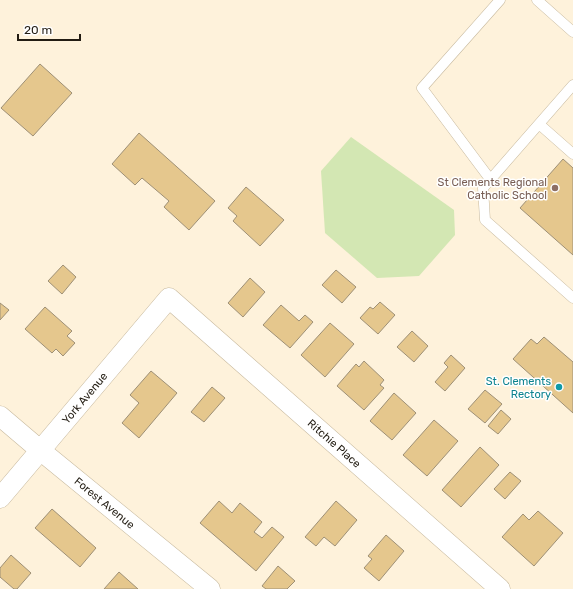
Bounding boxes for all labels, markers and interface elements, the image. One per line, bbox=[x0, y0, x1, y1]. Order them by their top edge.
scale bar bbox=[18, 16, 80, 42]
text: 20 m bbox=[24, 23, 52, 37]
place label: St Clements Regional Catholic School bbox=[438, 176, 547, 202]
marker: St Clements Regional Catholic School bbox=[550, 183, 560, 193]
street label: York Avenue bbox=[59, 370, 110, 426]
place label: St. Clements Rectory bbox=[486, 375, 551, 401]
marker: St. Clements Rectory bbox=[554, 382, 564, 392]
street label: Ritchie Place bbox=[305, 416, 364, 470]
street label: Forest Avenue bbox=[72, 474, 137, 531]

